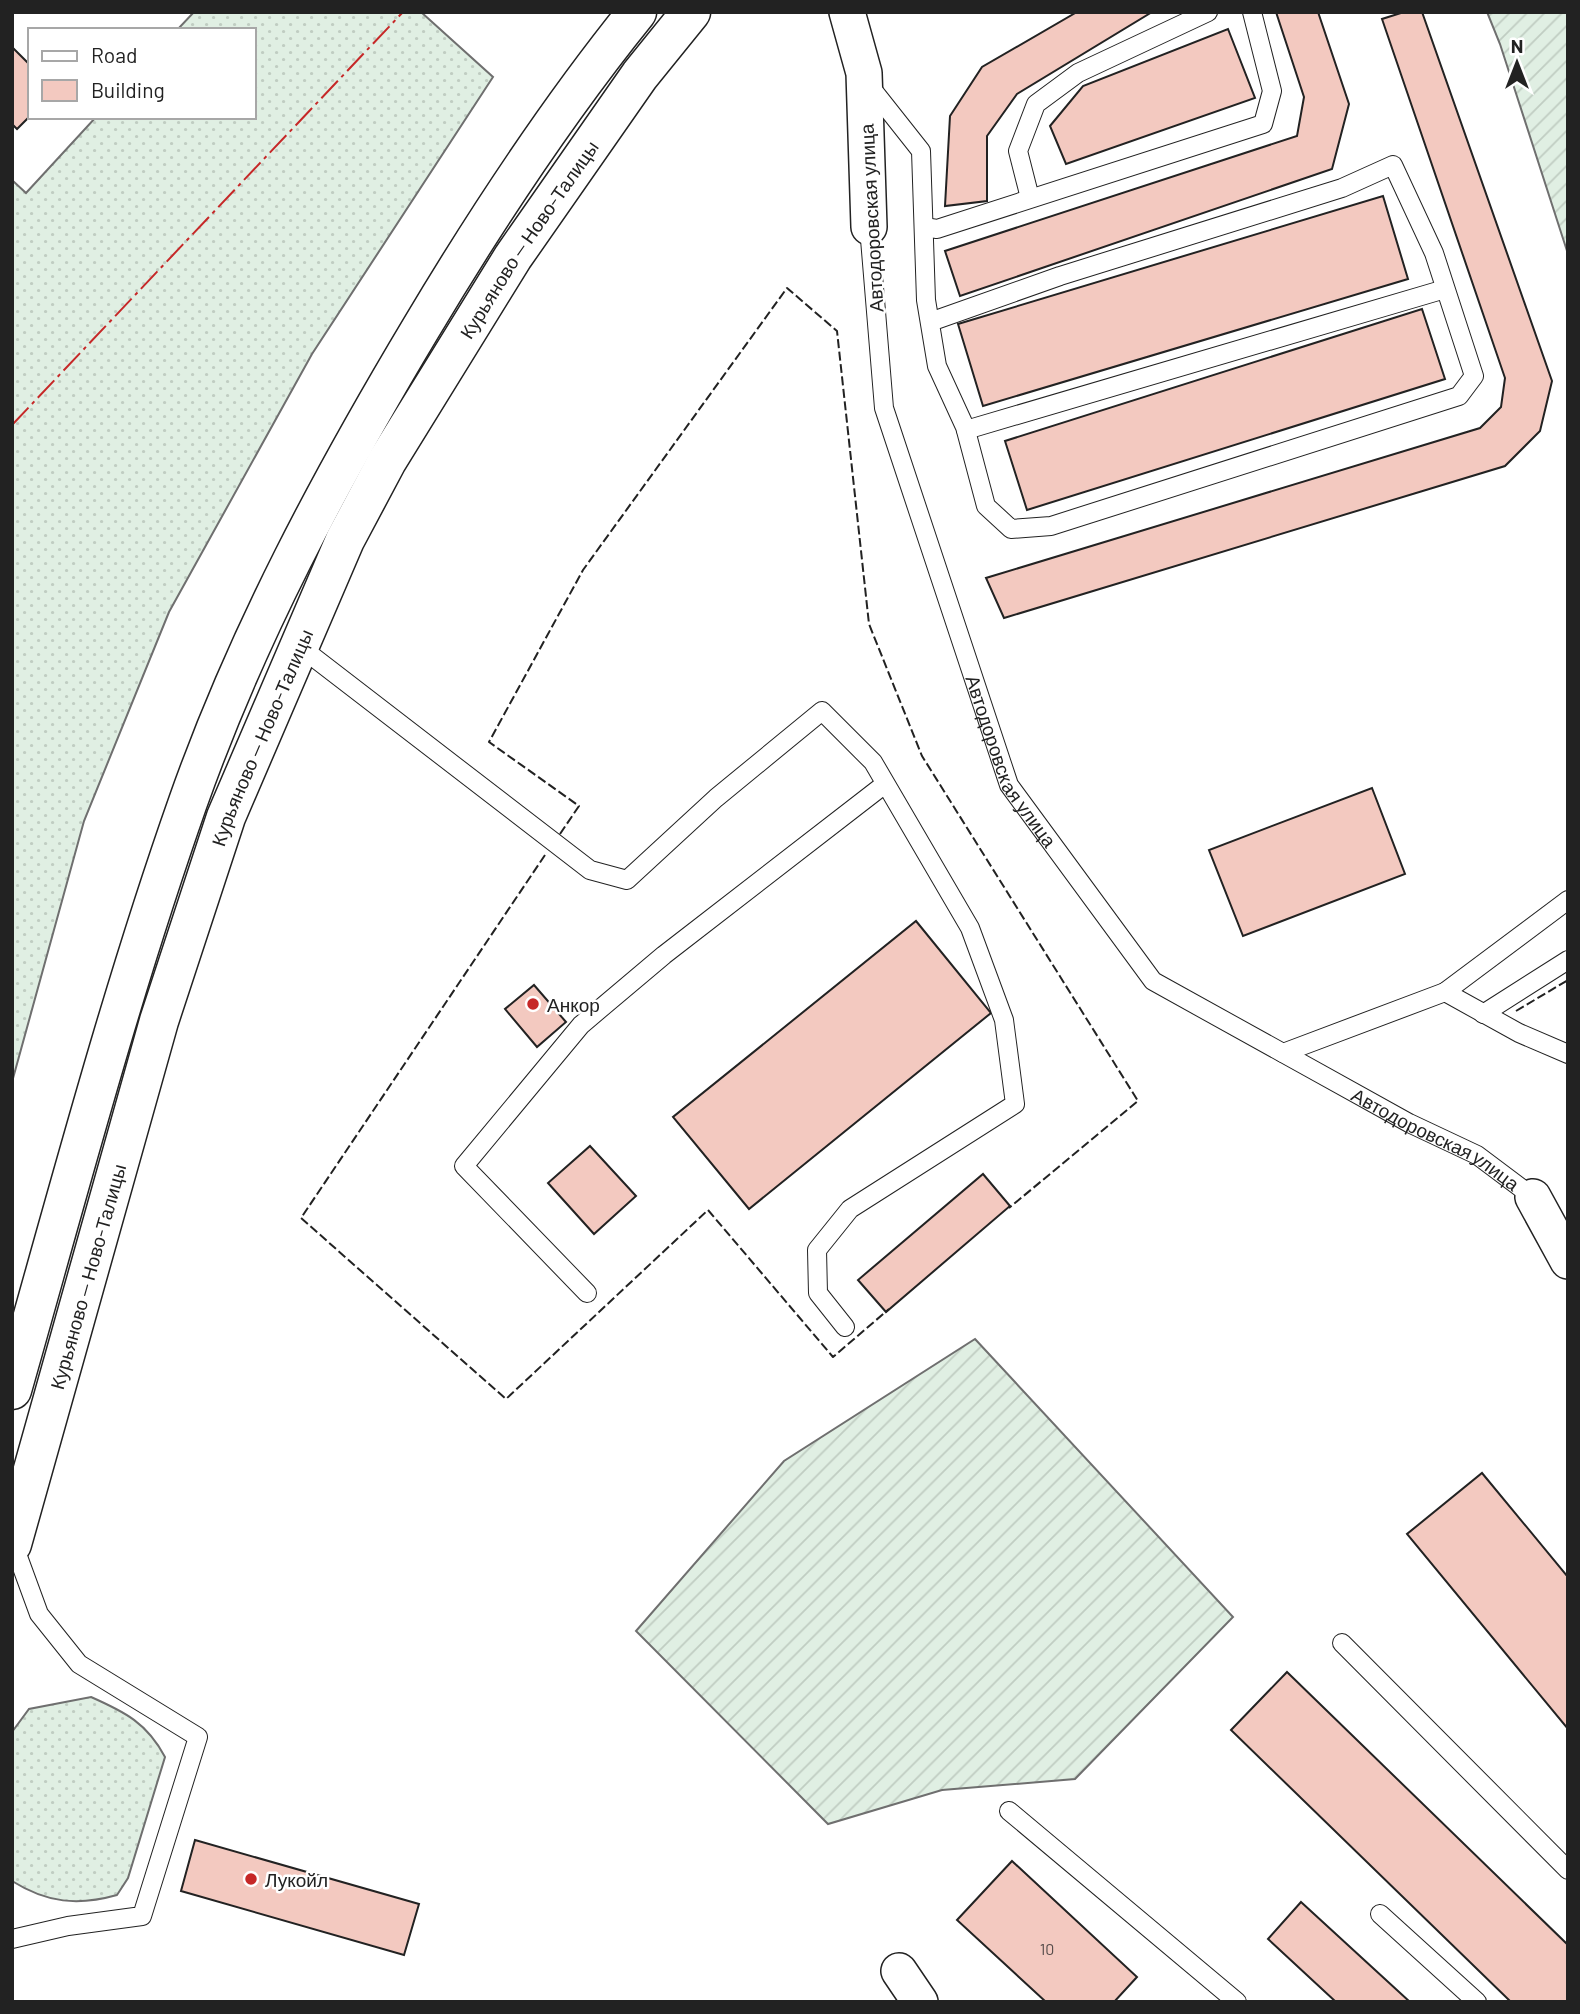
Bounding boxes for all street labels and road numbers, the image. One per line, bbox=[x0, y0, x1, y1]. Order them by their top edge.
street label: Автодоровская улица bbox=[855, 123, 887, 313]
street label: Курьяново — Ново-Талицы bbox=[454, 136, 602, 342]
street label: Курьяново — Ново-Талицы bbox=[206, 625, 317, 849]
street label: Автодоровская улица bbox=[962, 672, 1062, 852]
street label: Автодоровская улица bbox=[1348, 1082, 1525, 1195]
street label: Курьяново — Ново-Талицы bbox=[45, 1161, 130, 1392]

